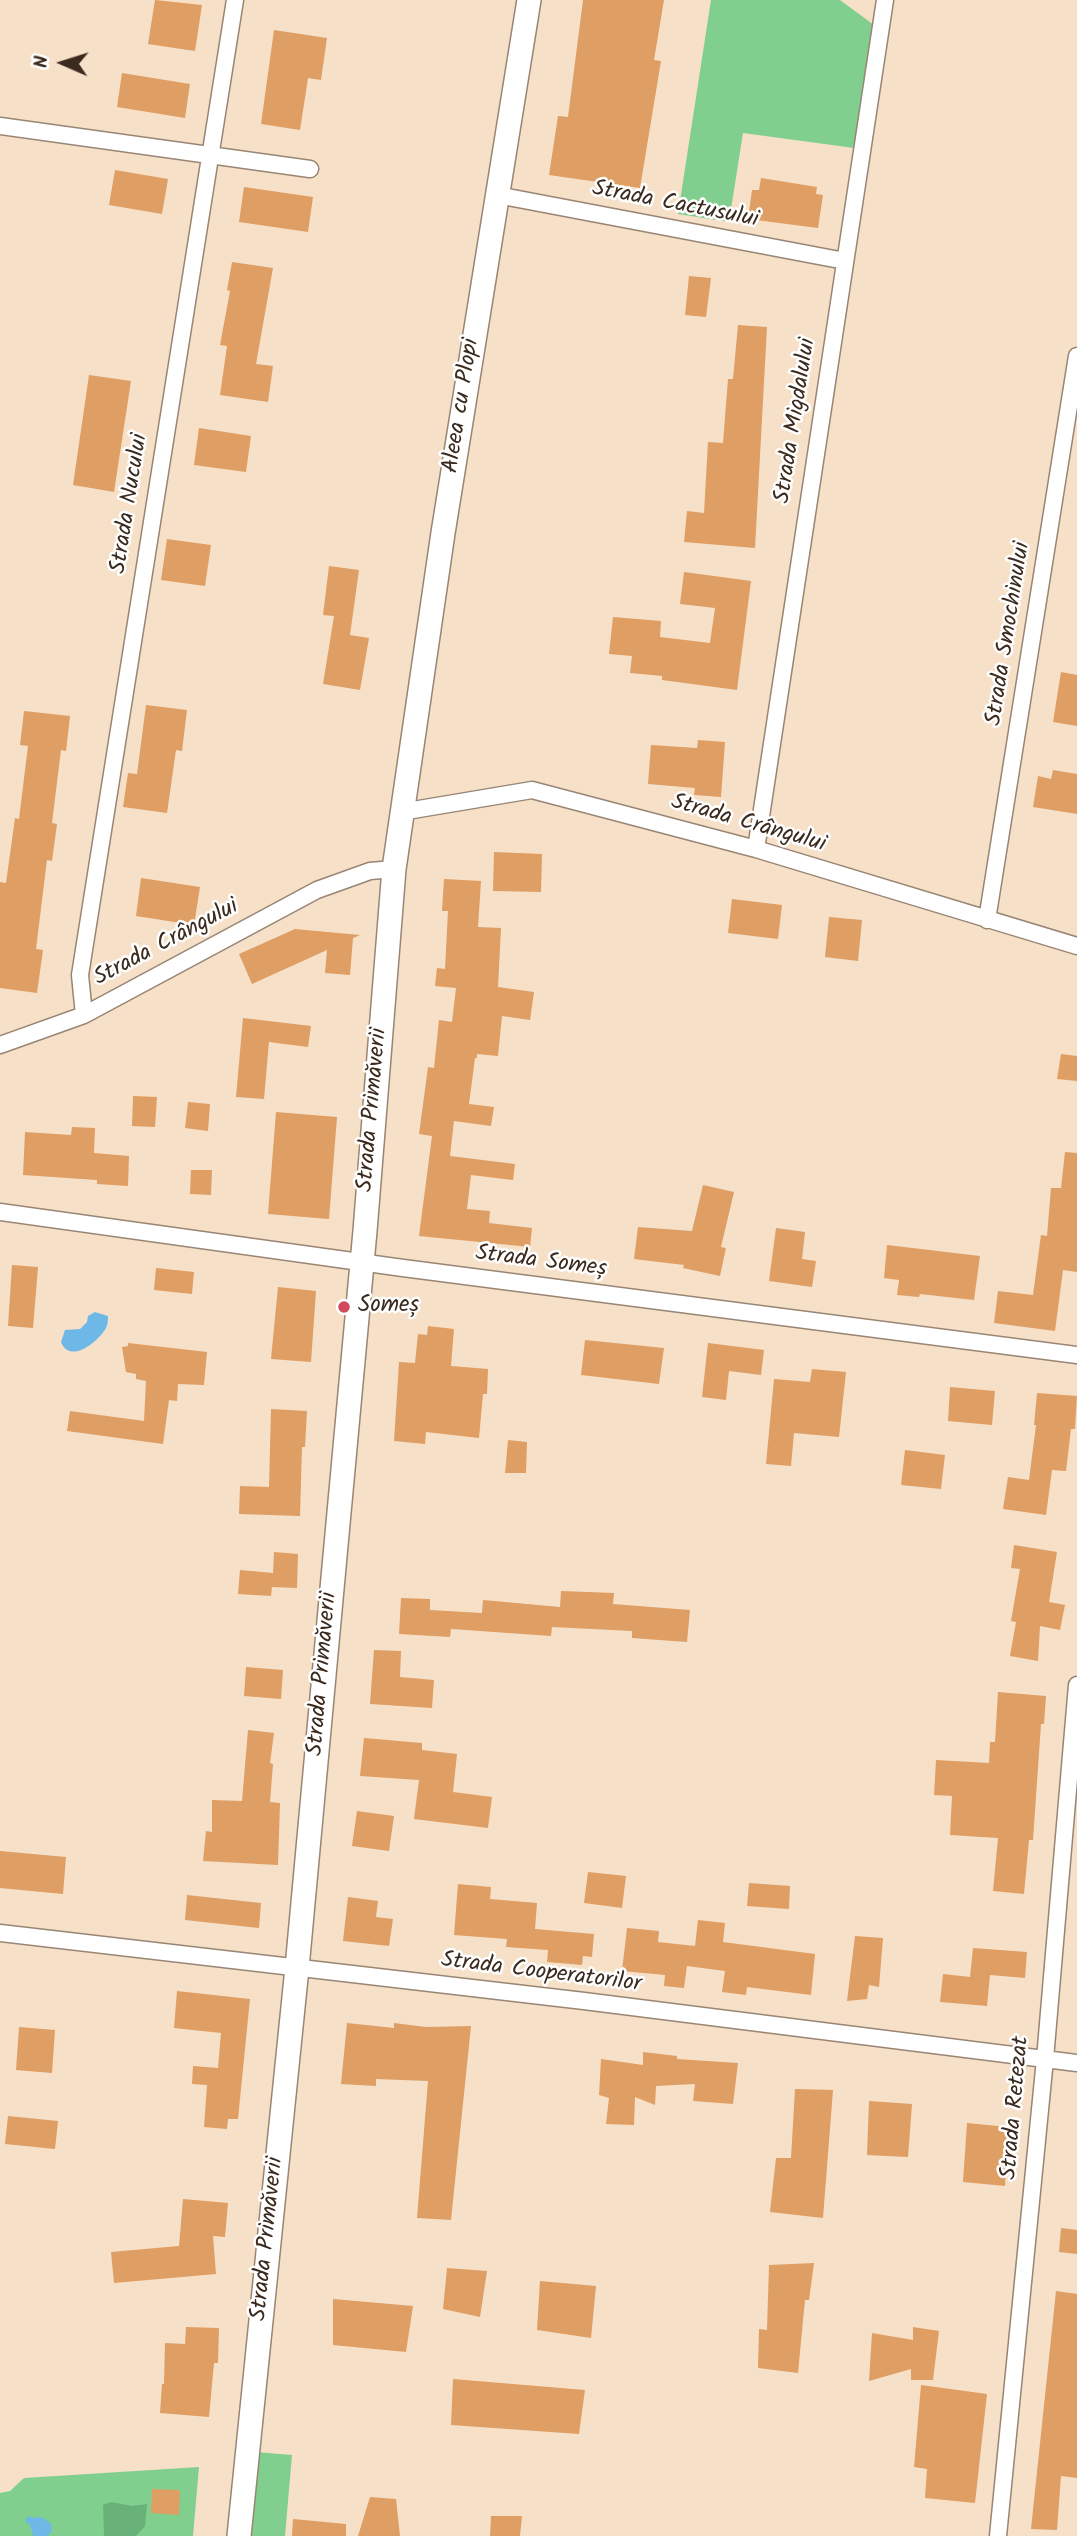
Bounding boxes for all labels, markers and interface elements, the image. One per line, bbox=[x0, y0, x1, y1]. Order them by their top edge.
north arrow bbox=[28, 28, 98, 98]
text: N bbox=[27, 55, 57, 69]
street label: Strada Cactusului bbox=[590, 176, 760, 236]
street label: Aleea cu Plopi bbox=[439, 337, 487, 475]
street label: Strada Migdalului bbox=[770, 337, 824, 505]
street label: Strada Nucului bbox=[106, 432, 156, 576]
street label: Strada Smochinului bbox=[982, 540, 1038, 728]
street label: Strada Crângului bbox=[667, 790, 829, 860]
street label: Strada Crângului bbox=[90, 894, 244, 994]
street label: Strada Primăverii bbox=[353, 1027, 395, 1193]
street label: Strada Someș bbox=[474, 1241, 608, 1285]
place label: Someș bbox=[358, 1293, 419, 1321]
marker: Someș bbox=[336, 1299, 352, 1315]
street label: Strada Primăverii bbox=[303, 1591, 345, 1757]
street label: Strada Cooperatorilor bbox=[439, 1948, 643, 2000]
street label: Strada Retezat bbox=[997, 2035, 1037, 2181]
street label: Strada Primăverii bbox=[247, 2156, 291, 2322]

